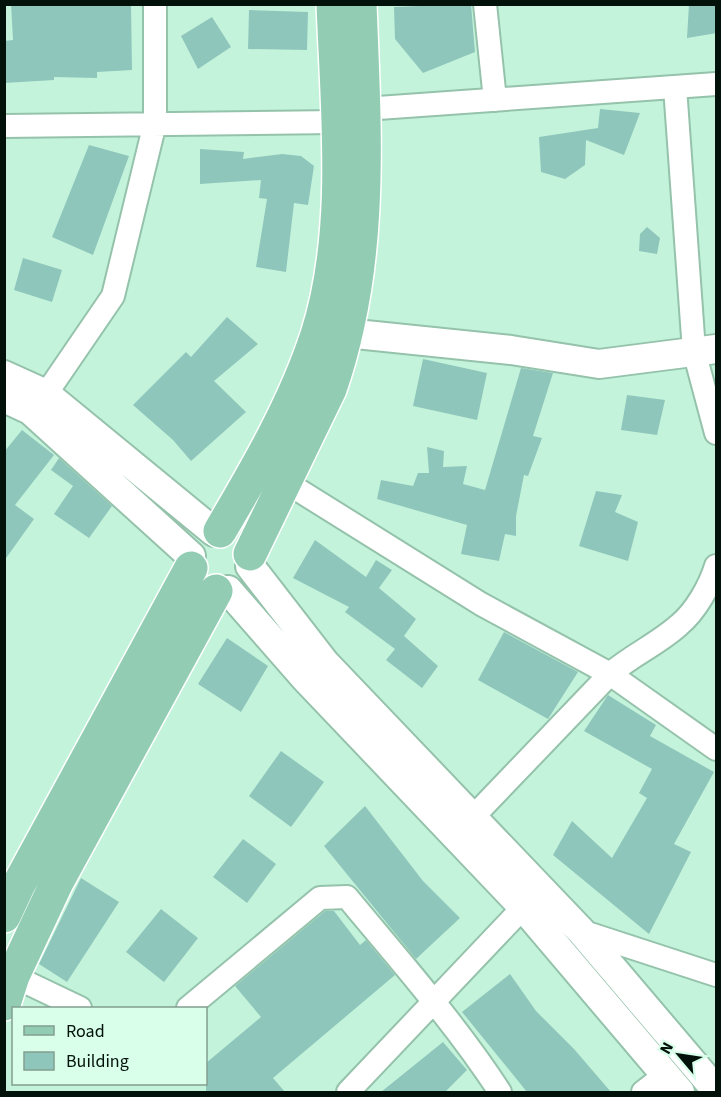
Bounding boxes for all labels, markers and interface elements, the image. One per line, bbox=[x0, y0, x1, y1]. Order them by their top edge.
legend bbox=[12, 1007, 207, 1085]
text: Road bbox=[66, 1019, 105, 1044]
north arrow bbox=[649, 1025, 709, 1085]
text: N bbox=[655, 1038, 679, 1058]
text: Building bbox=[66, 1049, 129, 1074]

